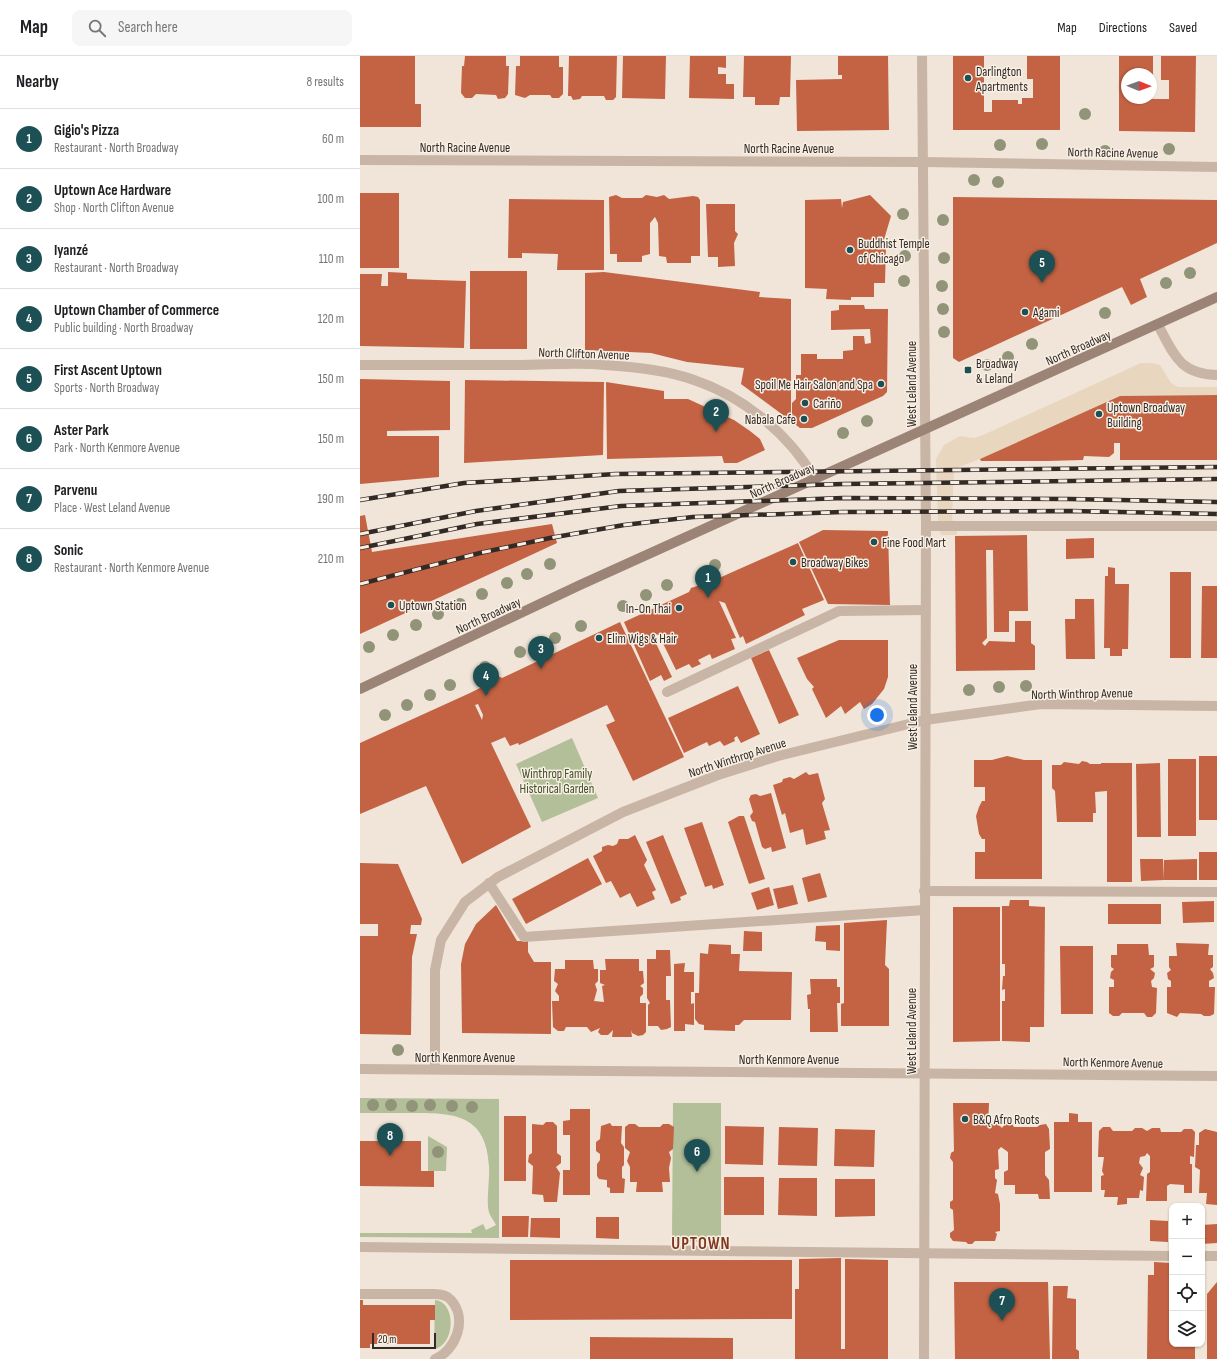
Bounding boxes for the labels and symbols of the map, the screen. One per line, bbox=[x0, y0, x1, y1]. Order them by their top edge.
place label: Darlington Apartments bbox=[975, 64, 1028, 95]
north arrow bbox=[1121, 68, 1157, 104]
marker: Darlington Apartments bbox=[963, 73, 973, 83]
street label: North Racine Avenue bbox=[420, 140, 510, 156]
street label: North Racine Avenue bbox=[744, 141, 834, 157]
street label: North Racine Avenue bbox=[1068, 144, 1158, 162]
place label: Buddhist Temple of Chicago bbox=[858, 236, 930, 267]
marker: Buddhist Temple of Chicago bbox=[845, 245, 855, 255]
pin: 5 bbox=[1029, 250, 1055, 283]
place label: Agami bbox=[1032, 305, 1060, 321]
marker: Agami bbox=[1020, 307, 1030, 317]
street label: North Broadway bbox=[1043, 326, 1113, 369]
street label: West Leland Avenue bbox=[904, 341, 920, 427]
street label: North Clifton Avenue bbox=[538, 344, 630, 364]
place label: Broadway & Leland bbox=[976, 356, 1018, 387]
marker: Broadway & Leland bbox=[963, 365, 973, 375]
place label: Spoil Me Hair Salon and Spa bbox=[755, 377, 873, 393]
marker: Spoil Me Hair Salon and Spa bbox=[876, 379, 886, 389]
place label: Cariño bbox=[813, 396, 841, 412]
marker: Cariño bbox=[800, 398, 810, 408]
pin: 2 bbox=[703, 399, 729, 432]
place label: Uptown Broadway Building bbox=[1107, 400, 1185, 431]
marker: Uptown Broadway Building bbox=[1094, 409, 1104, 419]
place label: Nabala Cafe bbox=[745, 412, 796, 428]
marker: Nabala Cafe bbox=[799, 414, 809, 424]
street label: North Broadway bbox=[747, 459, 817, 502]
place label: Fine Food Mart bbox=[882, 535, 946, 551]
marker: Fine Food Mart bbox=[869, 537, 879, 547]
place label: Broadway Bikes bbox=[801, 555, 868, 571]
marker: Broadway Bikes bbox=[788, 557, 798, 567]
pin: 1 bbox=[695, 565, 721, 598]
street label: North Broadway bbox=[453, 594, 523, 638]
place label: Uptown Station bbox=[399, 598, 467, 614]
marker: Uptown Station bbox=[386, 600, 396, 610]
place label: In-On Thai bbox=[626, 601, 671, 617]
marker: In-On Thai bbox=[674, 603, 684, 613]
place label: Elim Wigs & Hair bbox=[607, 631, 677, 647]
marker: Elim Wigs & Hair bbox=[594, 633, 604, 643]
pin: 3 bbox=[528, 636, 554, 669]
pin: 4 bbox=[473, 663, 499, 696]
street label: West Leland Avenue bbox=[905, 664, 921, 750]
street label: North Winthrop Avenue bbox=[1031, 685, 1133, 703]
your location bbox=[867, 705, 887, 725]
street label: North Winthrop Avenue bbox=[686, 735, 788, 781]
park label: Winthrop Family Historical Garden bbox=[520, 766, 594, 797]
street label: West Leland Avenue bbox=[904, 988, 920, 1074]
street label: North Kenmore Avenue bbox=[415, 1050, 515, 1066]
street label: North Kenmore Avenue bbox=[739, 1052, 839, 1068]
street label: North Kenmore Avenue bbox=[1063, 1054, 1163, 1072]
place label: B&Q Afro Roots bbox=[973, 1112, 1040, 1128]
marker: B&Q Afro Roots bbox=[960, 1114, 970, 1124]
pin: 8 bbox=[377, 1123, 403, 1156]
pin: 6 bbox=[684, 1139, 710, 1172]
district label: UPTOWN bbox=[671, 1234, 731, 1254]
pin: 7 bbox=[989, 1288, 1015, 1321]
scale bar bbox=[372, 1331, 436, 1350]

